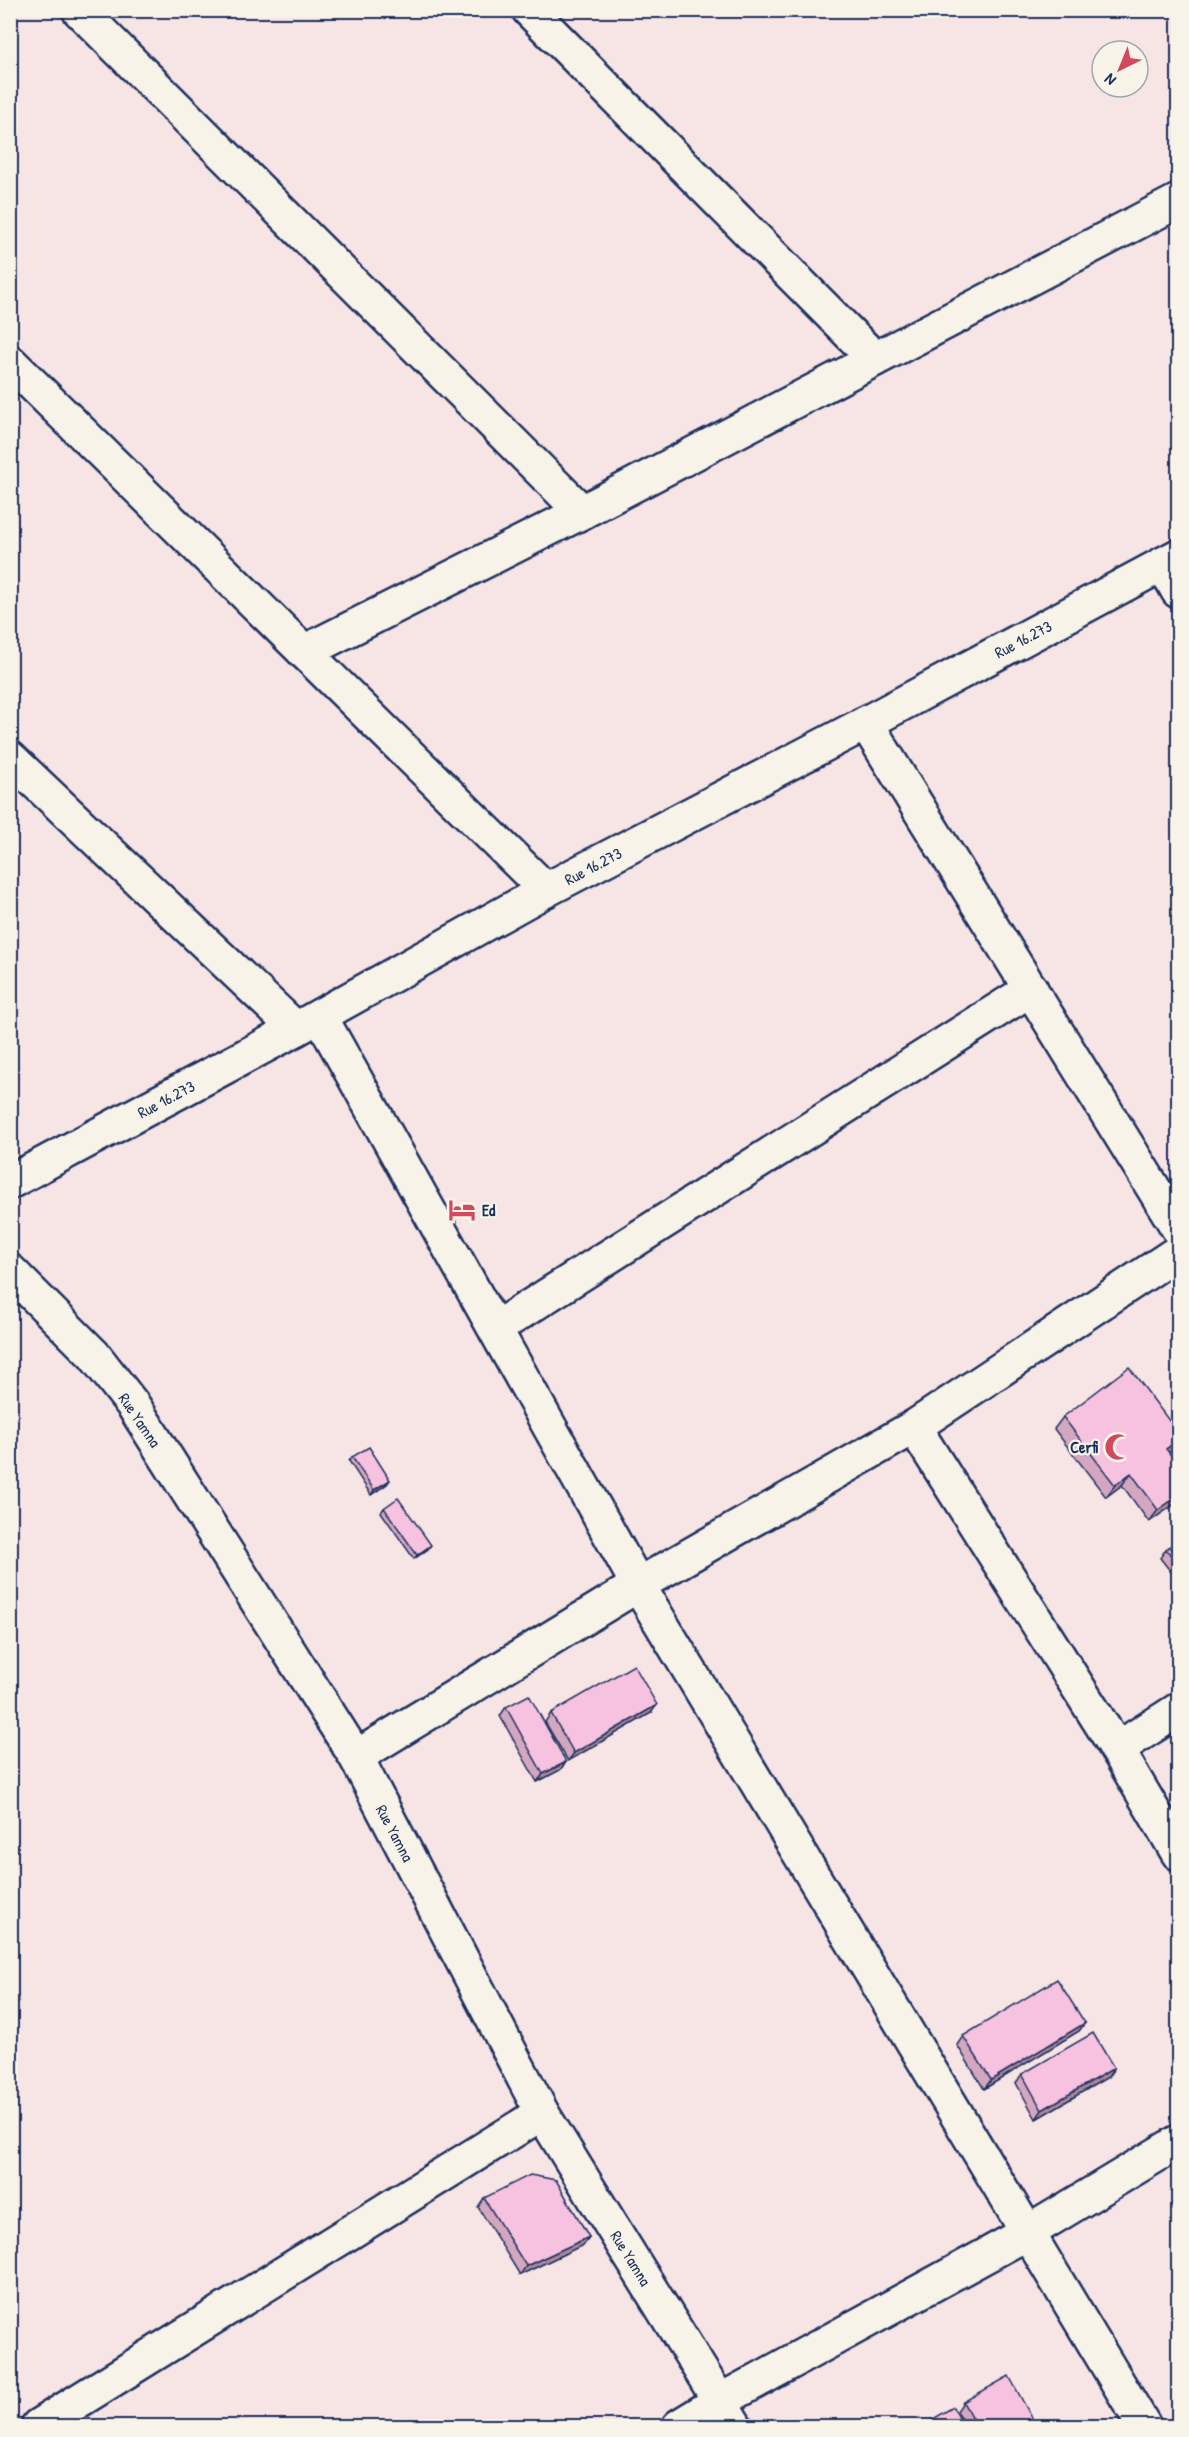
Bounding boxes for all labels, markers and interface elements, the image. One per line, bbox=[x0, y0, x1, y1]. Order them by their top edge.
north arrow bbox=[1090, 39, 1150, 99]
text: N bbox=[1099, 69, 1120, 91]
street label: Rue 16.273 bbox=[991, 615, 1055, 663]
street label: Rue 16.273 bbox=[561, 842, 625, 890]
street label: Rue 16.273 bbox=[134, 1075, 198, 1123]
hotel icon: Ed bbox=[447, 1195, 477, 1225]
place label: Ed bbox=[482, 1199, 496, 1221]
street label: Rue Yamna bbox=[114, 1388, 166, 1452]
mosque icon: Cerfi bbox=[1103, 1432, 1133, 1462]
place label: Cerfi bbox=[1070, 1436, 1099, 1458]
street label: Rue Yamna bbox=[371, 1801, 419, 1865]
street label: Rue Yamna bbox=[605, 2226, 657, 2290]

